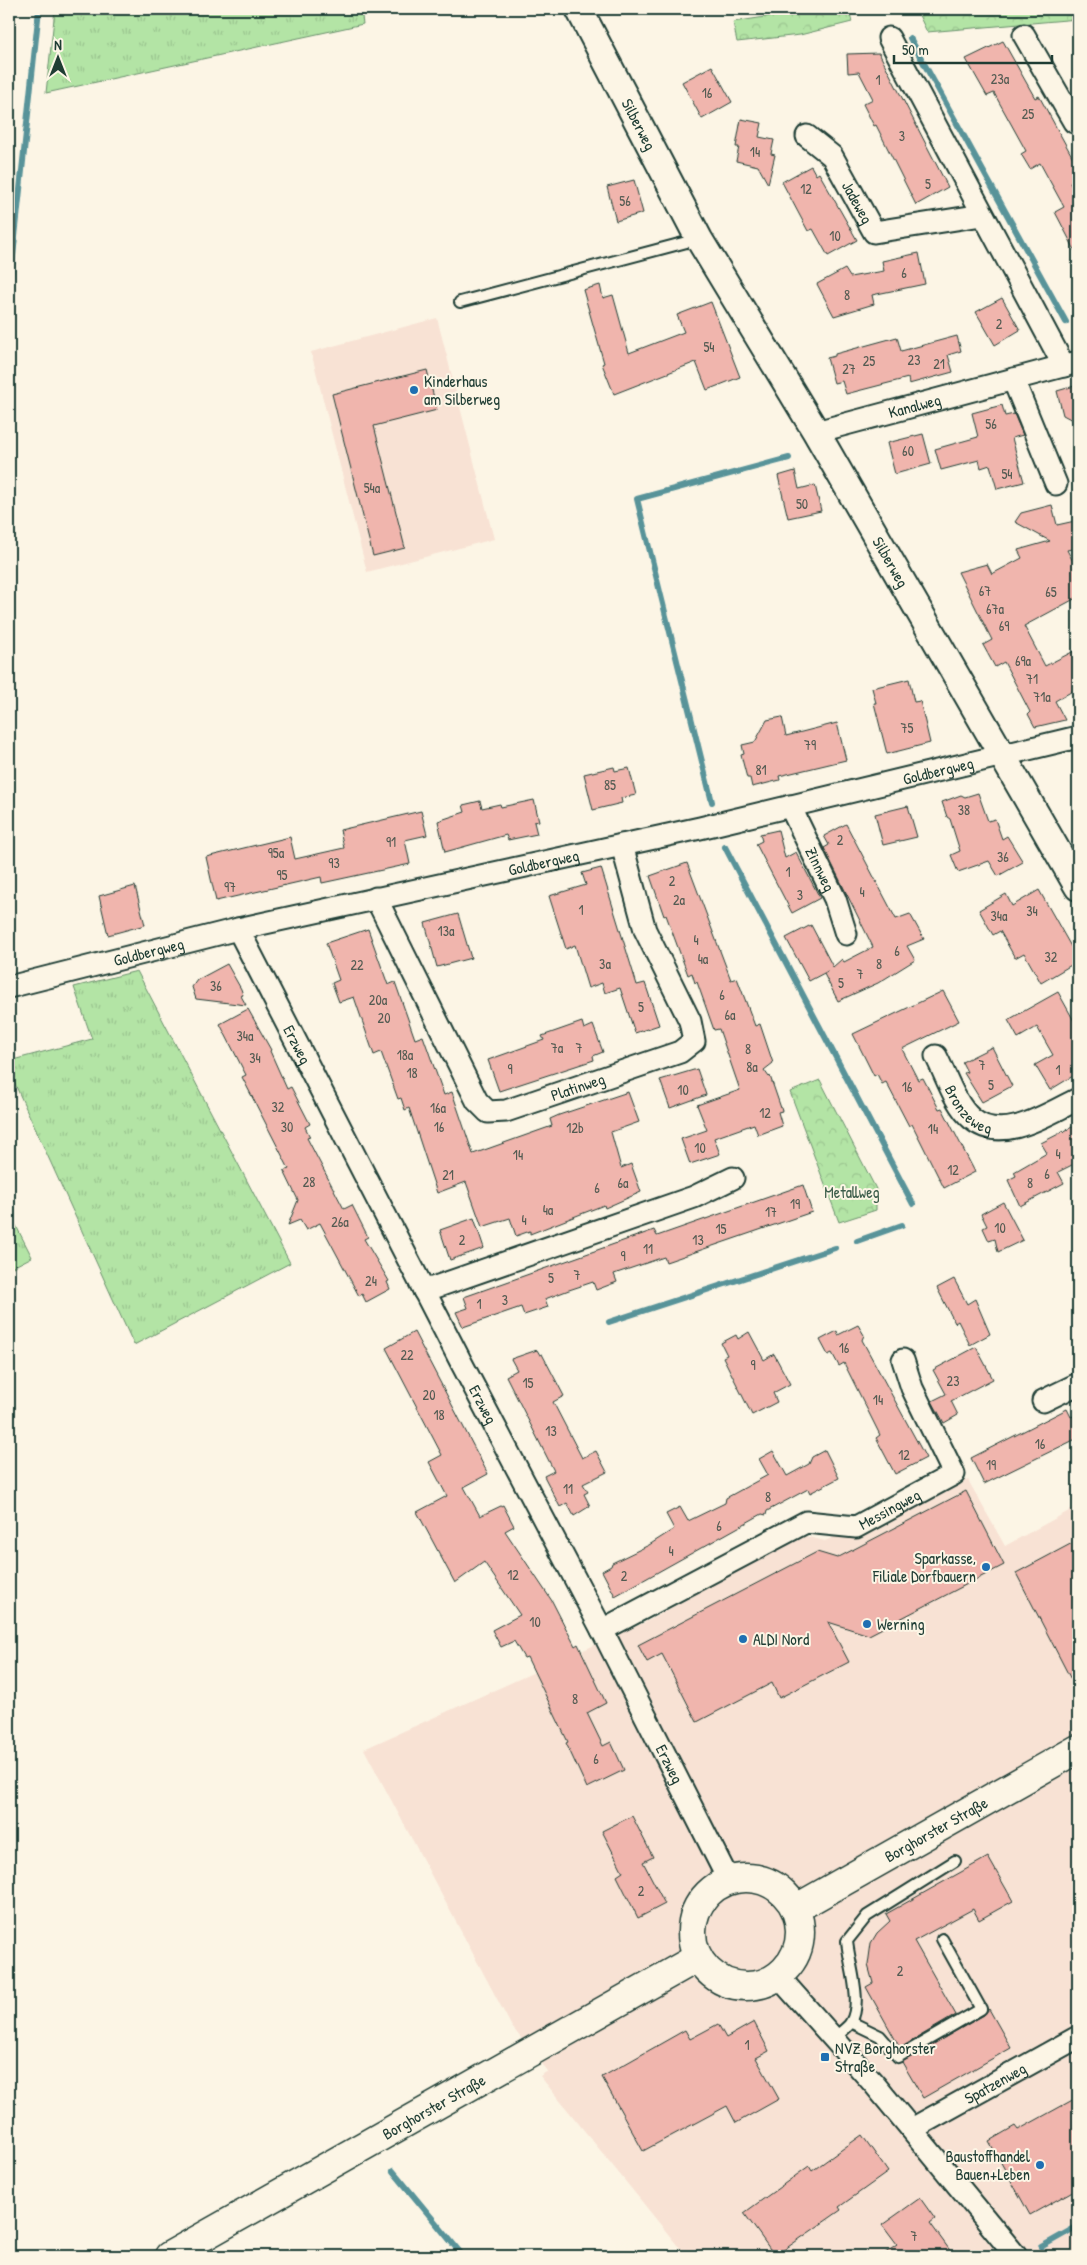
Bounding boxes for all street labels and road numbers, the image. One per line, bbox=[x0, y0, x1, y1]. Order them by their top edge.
street label: Silberweg bbox=[617, 95, 662, 154]
street label: Jadeweg bbox=[837, 177, 878, 228]
street label: Kanalweg bbox=[886, 388, 943, 423]
street label: Silberweg bbox=[867, 532, 914, 591]
street label: Goldbergweg bbox=[901, 752, 976, 790]
street label: Zinnweg bbox=[800, 843, 841, 895]
street label: Goldbergweg bbox=[506, 844, 581, 881]
street label: Goldbergweg bbox=[111, 932, 186, 971]
street label: Erzweg bbox=[278, 1021, 317, 1068]
street label: Platinweg bbox=[548, 1067, 607, 1106]
street label: Bronzeweg bbox=[940, 1081, 994, 1139]
street label: Erzweg bbox=[464, 1381, 503, 1428]
street label: Messingweg bbox=[855, 1483, 924, 1535]
street label: Erzweg bbox=[651, 1741, 689, 1787]
street label: Borghorster Straße bbox=[880, 1791, 992, 1867]
street label: Spatzenweg bbox=[960, 2057, 1030, 2109]
street label: Borghorster Straße bbox=[378, 2068, 490, 2145]

